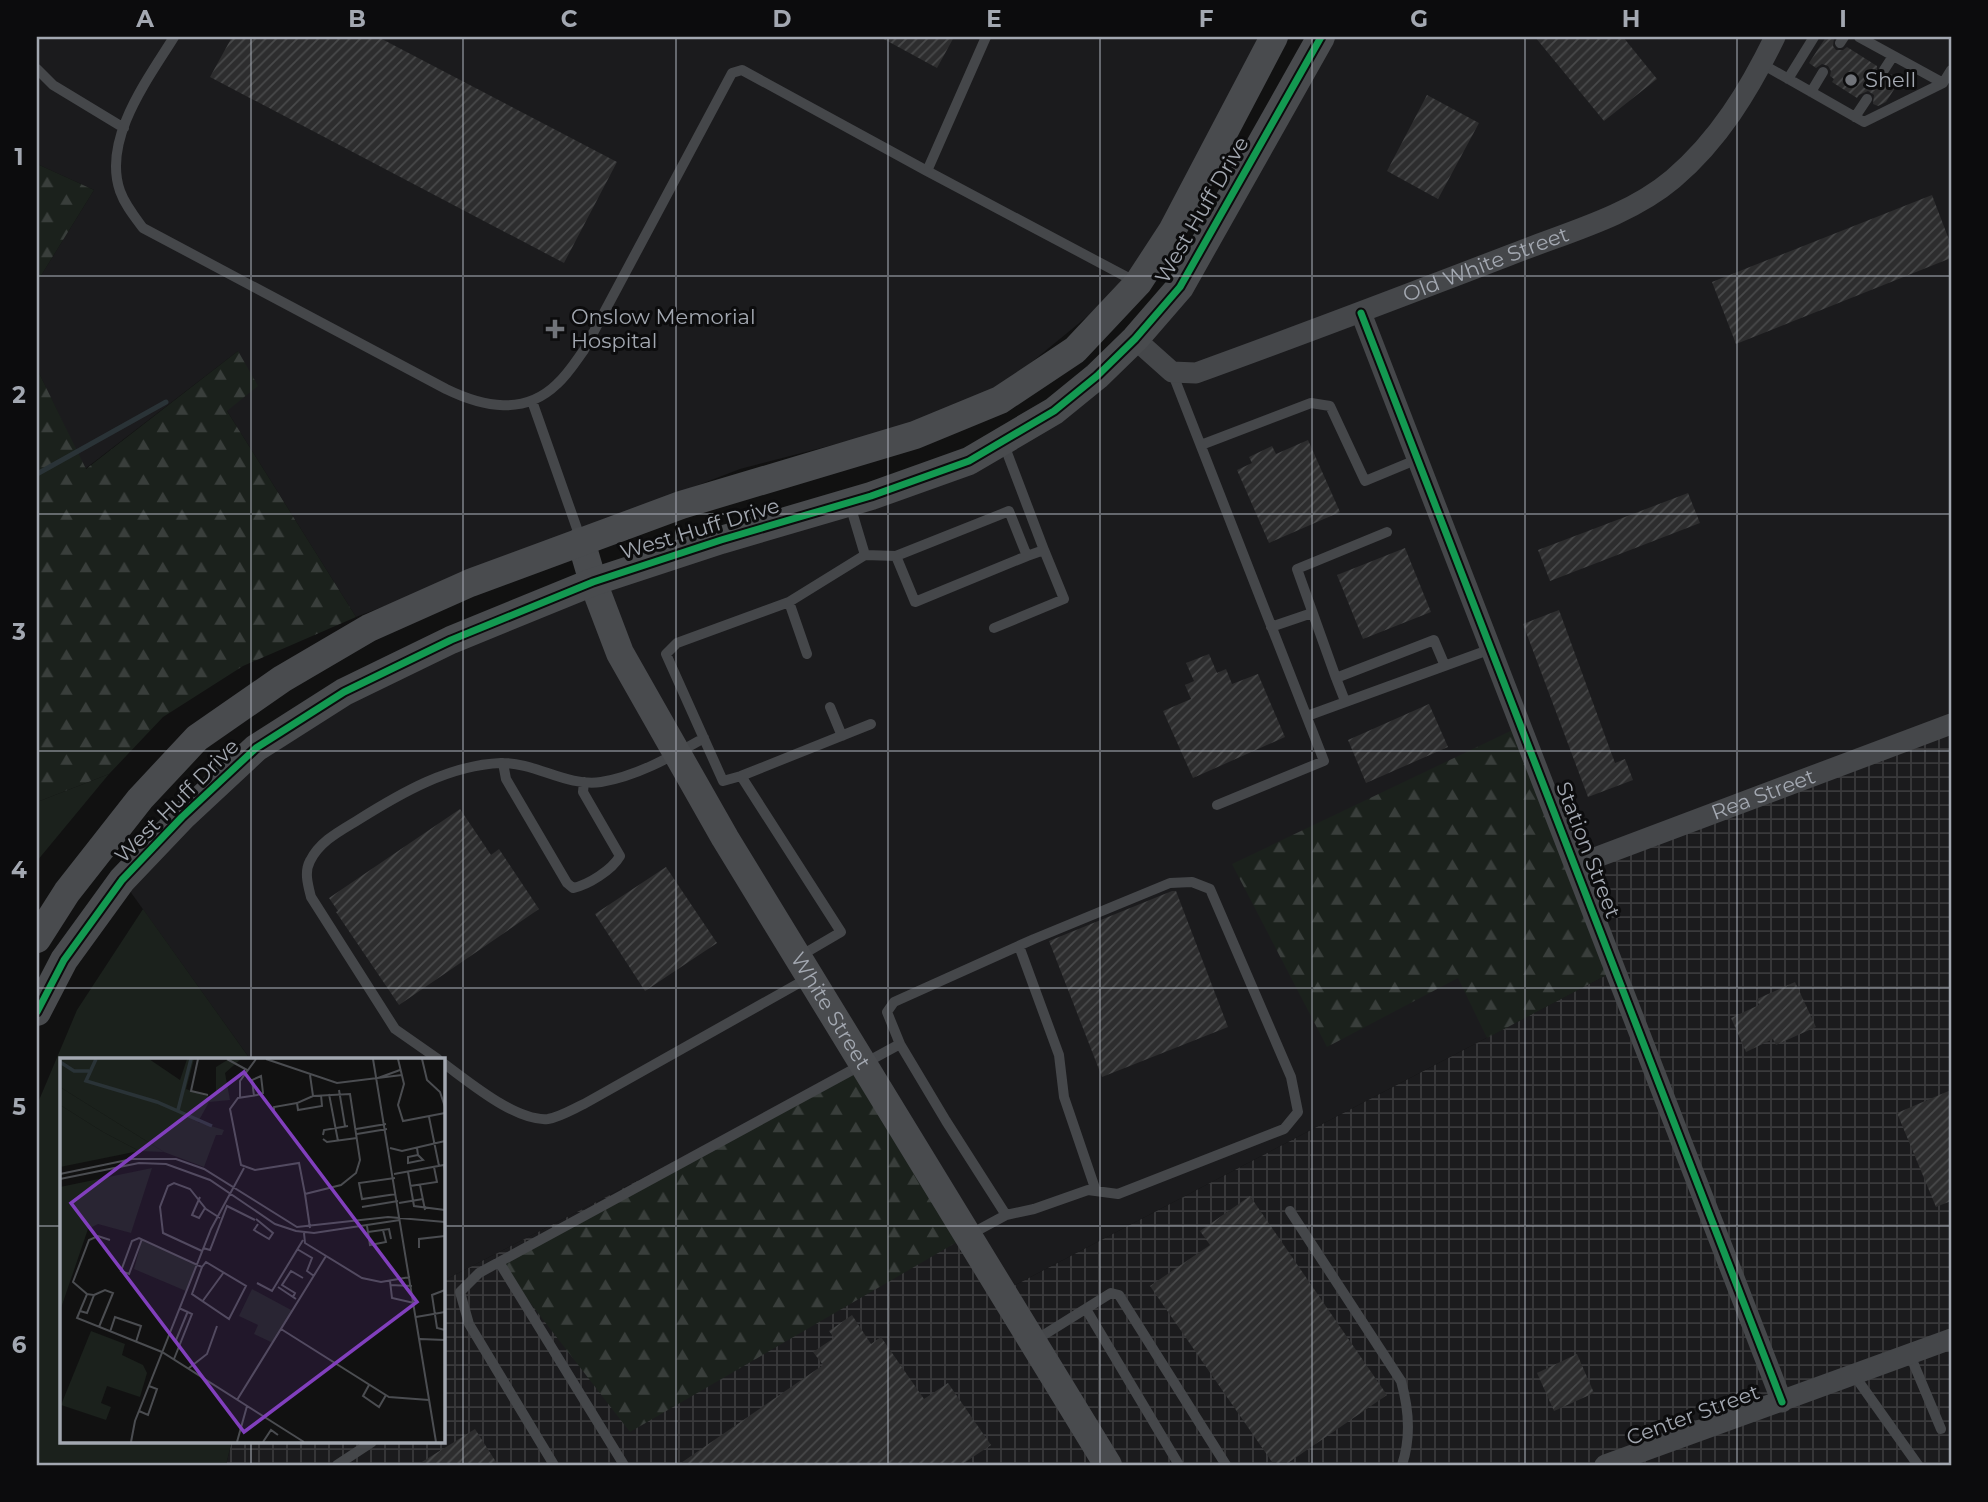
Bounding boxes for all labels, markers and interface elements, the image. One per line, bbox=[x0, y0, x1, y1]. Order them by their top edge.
text: A bbox=[135, 5, 154, 33]
text: B bbox=[348, 5, 366, 33]
text: C bbox=[561, 5, 578, 33]
text: D bbox=[773, 5, 792, 33]
text: E bbox=[986, 5, 1002, 33]
text: F bbox=[1199, 5, 1214, 33]
text: G bbox=[1410, 5, 1428, 33]
text: H bbox=[1622, 5, 1640, 33]
text: I bbox=[1839, 5, 1847, 33]
place label: Shell bbox=[1865, 67, 1916, 92]
marker: Shell bbox=[1843, 72, 1859, 88]
street label: West Huff Drive bbox=[1149, 132, 1254, 288]
text: 1 bbox=[14, 143, 24, 171]
street label: Old White Street bbox=[1399, 221, 1572, 307]
place label: Onslow Memorial Hospital bbox=[571, 304, 756, 353]
marker: Onslow Memorial Hospital bbox=[545, 319, 565, 339]
text: 2 bbox=[12, 381, 26, 409]
street label: West Huff Drive bbox=[617, 492, 782, 565]
text: 3 bbox=[11, 618, 26, 646]
street label: West Huff Drive bbox=[109, 733, 244, 868]
street label: Rea Street bbox=[1708, 763, 1818, 825]
street label: Station Street bbox=[1551, 778, 1626, 921]
text: 4 bbox=[11, 856, 27, 884]
street label: White Street bbox=[786, 948, 876, 1074]
inset map bbox=[60, 1058, 444, 1442]
text: 5 bbox=[12, 1093, 26, 1121]
text: 6 bbox=[12, 1331, 27, 1359]
street label: Center Street bbox=[1623, 1379, 1763, 1450]

